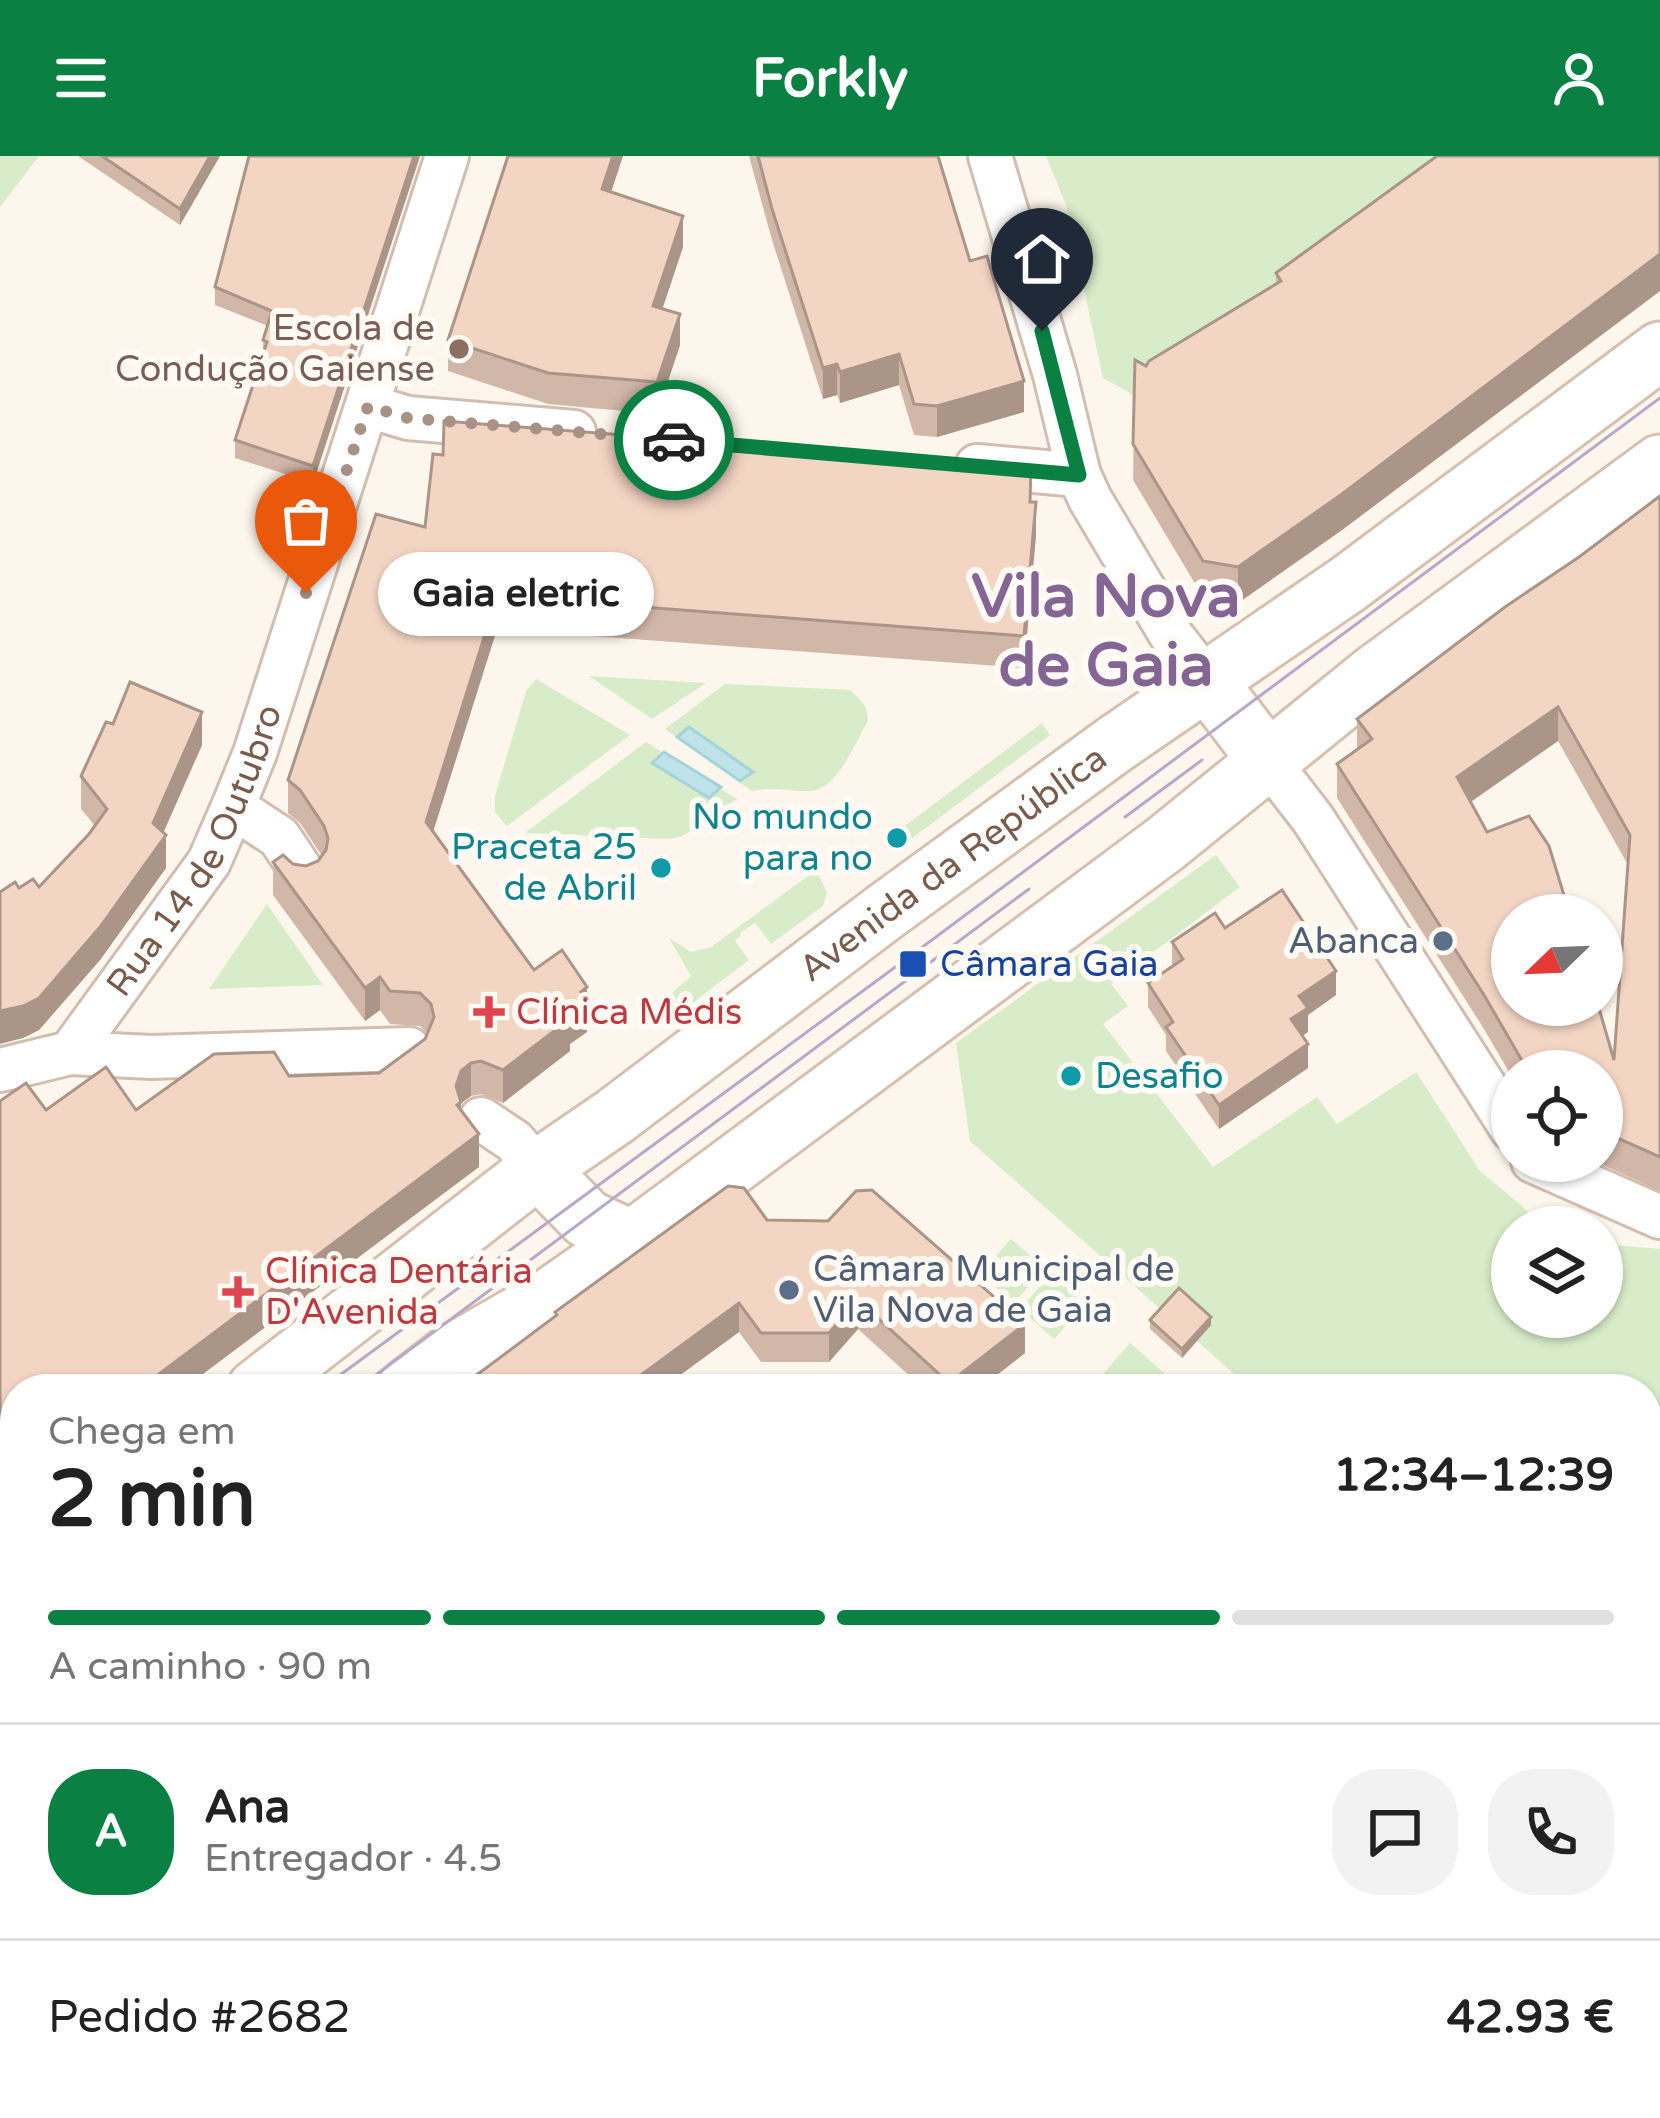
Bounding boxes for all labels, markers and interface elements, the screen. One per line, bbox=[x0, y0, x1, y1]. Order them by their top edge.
icon: menu bbox=[48, 45, 114, 111]
icon: person bbox=[1546, 45, 1612, 111]
text: Forkly bbox=[752, 46, 908, 111]
pin bbox=[991, 208, 1093, 331]
icon: home bbox=[1009, 226, 1075, 292]
place label: Escola de Condução Gaiense bbox=[115, 307, 435, 391]
marker: Escola de Condução Gaiense bbox=[446, 336, 472, 362]
courier bbox=[614, 380, 734, 500]
icon: car bbox=[641, 407, 707, 473]
pin bbox=[255, 470, 357, 593]
icon: bag bbox=[273, 488, 339, 554]
callout: Gaia eletric bbox=[378, 551, 654, 635]
district label: Vila Nova de Gaia bbox=[972, 561, 1240, 702]
text: Gaia eletric bbox=[412, 570, 620, 617]
street label: Rua 14 de Outubro bbox=[97, 699, 291, 1005]
street label: Avenida da República bbox=[790, 736, 1115, 991]
place label: No mundo para no bbox=[692, 796, 873, 880]
marker: No mundo para no bbox=[884, 825, 910, 851]
place label: Praceta 25 de Abril bbox=[451, 826, 637, 910]
marker: Praceta 25 de Abril bbox=[648, 855, 674, 881]
north arrow bbox=[1491, 894, 1623, 1026]
map controls bbox=[1491, 894, 1623, 1338]
place label: Abanca bbox=[1288, 920, 1419, 963]
marker: Abanca bbox=[1430, 928, 1456, 954]
place label: Câmara Gaia bbox=[940, 943, 1159, 986]
marker: Câmara Gaia bbox=[897, 948, 929, 980]
place label: Clínica Médis bbox=[516, 991, 742, 1034]
marker: Clínica Médis bbox=[473, 996, 505, 1028]
button: locate bbox=[1491, 1050, 1623, 1182]
place label: Desafio bbox=[1095, 1055, 1224, 1098]
marker: Desafio bbox=[1058, 1063, 1084, 1089]
button: layers bbox=[1491, 1206, 1623, 1338]
place label: Câmara Municipal de Vila Nova de Gaia bbox=[813, 1248, 1175, 1332]
place label: Clínica Dentária D'Avenida bbox=[265, 1250, 533, 1334]
marker: Clínica Dentária D'Avenida bbox=[222, 1276, 254, 1308]
marker: Câmara Municipal de Vila Nova de Gaia bbox=[776, 1277, 802, 1303]
text: Chega em bbox=[48, 1408, 235, 1455]
text: 12:34–12:39 bbox=[1333, 1449, 1614, 1503]
text: 2 min bbox=[48, 1453, 256, 1547]
text: A caminho · 90 m bbox=[48, 1643, 372, 1690]
button: chat bbox=[1332, 1769, 1458, 1895]
button: phone bbox=[1488, 1769, 1614, 1895]
text: Ana bbox=[204, 1781, 290, 1835]
text: A bbox=[94, 1805, 128, 1859]
text: Entregador · 4.5 bbox=[204, 1835, 503, 1882]
text: Pedido #2682 bbox=[48, 1991, 351, 2045]
text: 42.93 € bbox=[1447, 1991, 1614, 2045]

